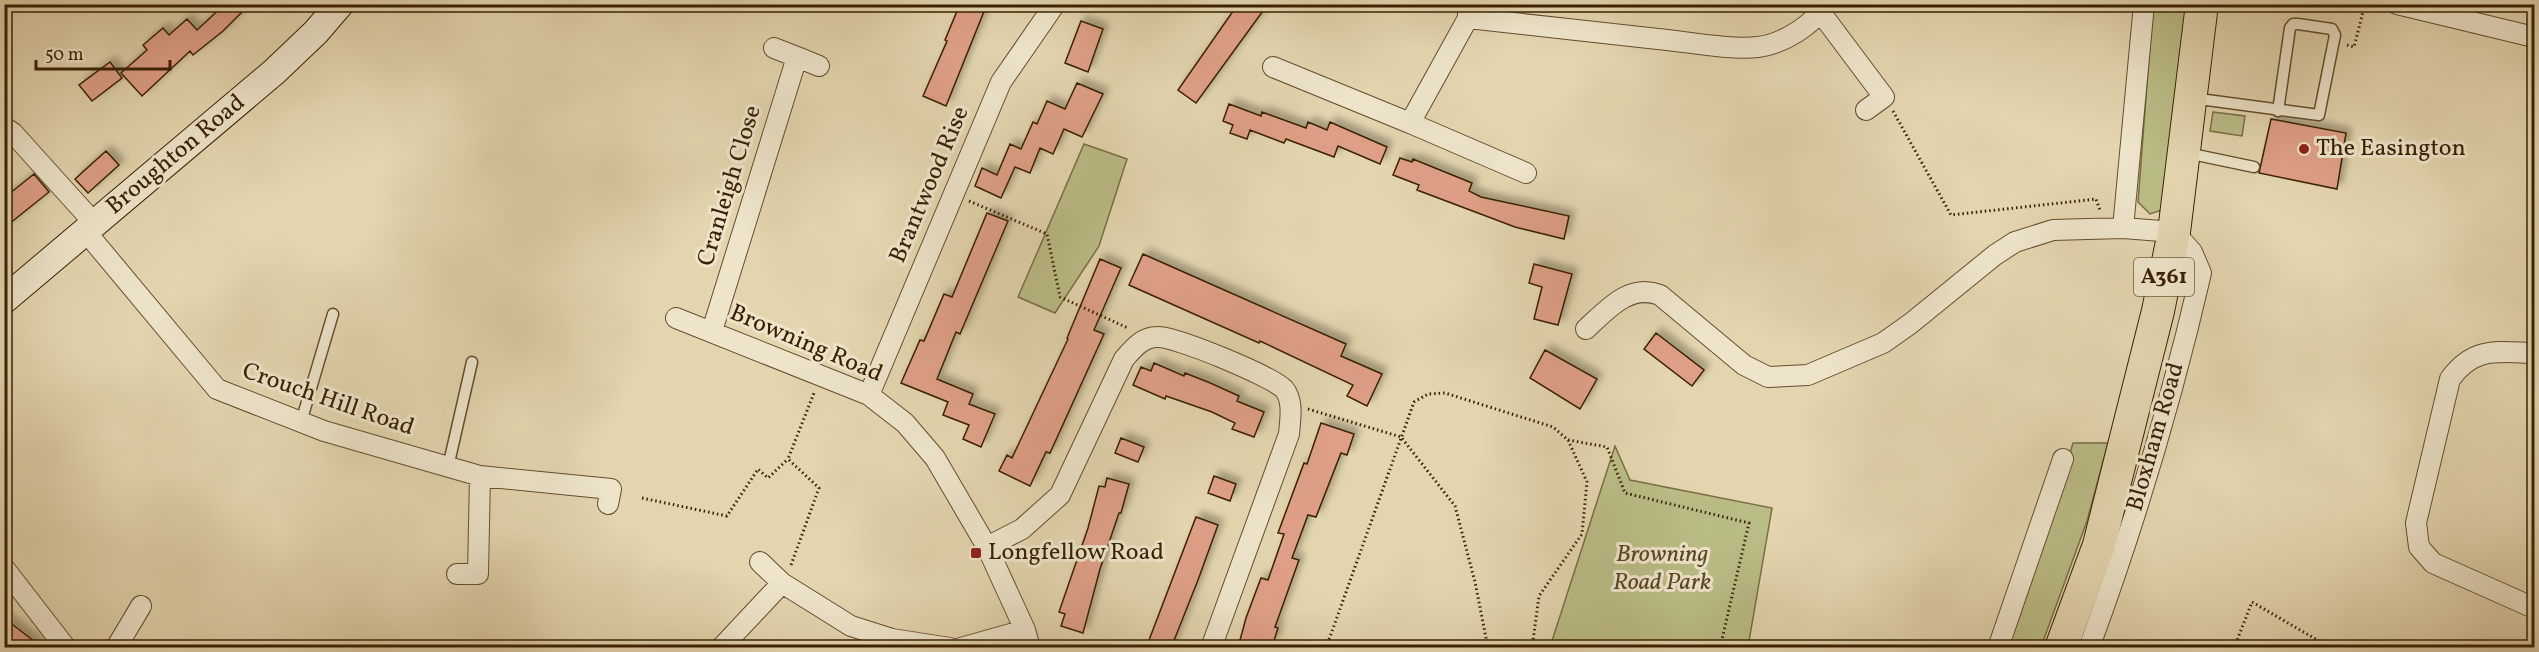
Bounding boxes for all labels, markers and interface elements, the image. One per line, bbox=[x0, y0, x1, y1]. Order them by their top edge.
scale bar bbox=[36, 33, 170, 71]
text: 50 m bbox=[45, 43, 84, 68]
street label: Broughton Road bbox=[99, 87, 253, 223]
street label: Cranleigh Close bbox=[689, 101, 771, 271]
street label: Brantwood Rise bbox=[882, 101, 978, 269]
place label: The Easington bbox=[2316, 132, 2466, 166]
marker: The Easington bbox=[2297, 142, 2311, 156]
road number: A361 bbox=[2134, 258, 2194, 296]
street label: Browning Road bbox=[724, 296, 888, 392]
street label: Crouch Hill Road bbox=[237, 355, 419, 445]
street label: Bloxham Road bbox=[2119, 359, 2193, 515]
place label: Longfellow Road bbox=[988, 536, 1164, 570]
park label: Browning Road Park bbox=[1613, 538, 1711, 600]
marker: Longfellow Road bbox=[969, 546, 983, 560]

